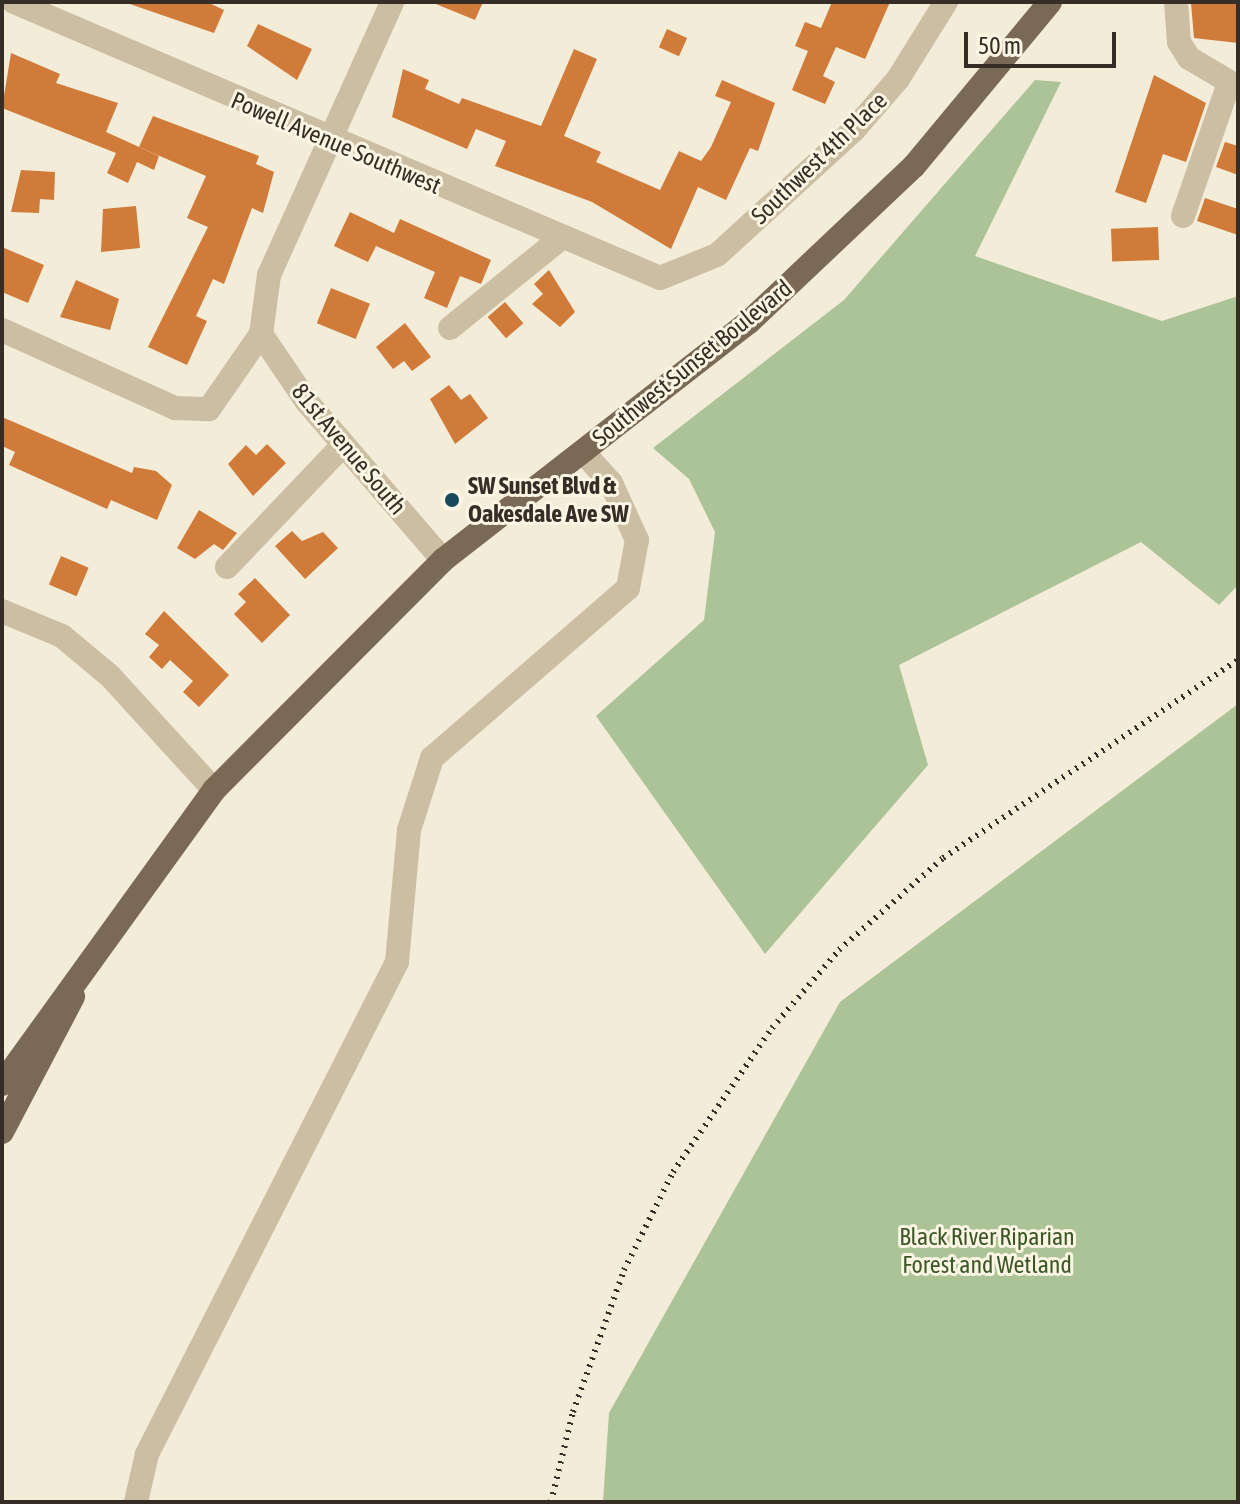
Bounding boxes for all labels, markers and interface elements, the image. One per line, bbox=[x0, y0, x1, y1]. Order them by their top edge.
scale bar bbox=[968, 16, 1120, 66]
text: 50 m bbox=[978, 32, 1021, 59]
street label: Powell Avenue Southwest bbox=[227, 86, 445, 200]
street label: Southwest 4th Place bbox=[745, 86, 893, 230]
street label: Southwest Sunset Boulevard bbox=[586, 274, 798, 452]
street label: 81st Avenue South bbox=[286, 378, 412, 520]
place label: SW Sunset Blvd & Oakesdale Ave SW bbox=[468, 472, 629, 528]
marker: SW Sunset Blvd & Oakesdale Ave SW bbox=[443, 491, 461, 509]
park label: Black River Riparian Forest and Wetland bbox=[899, 1223, 1075, 1279]

